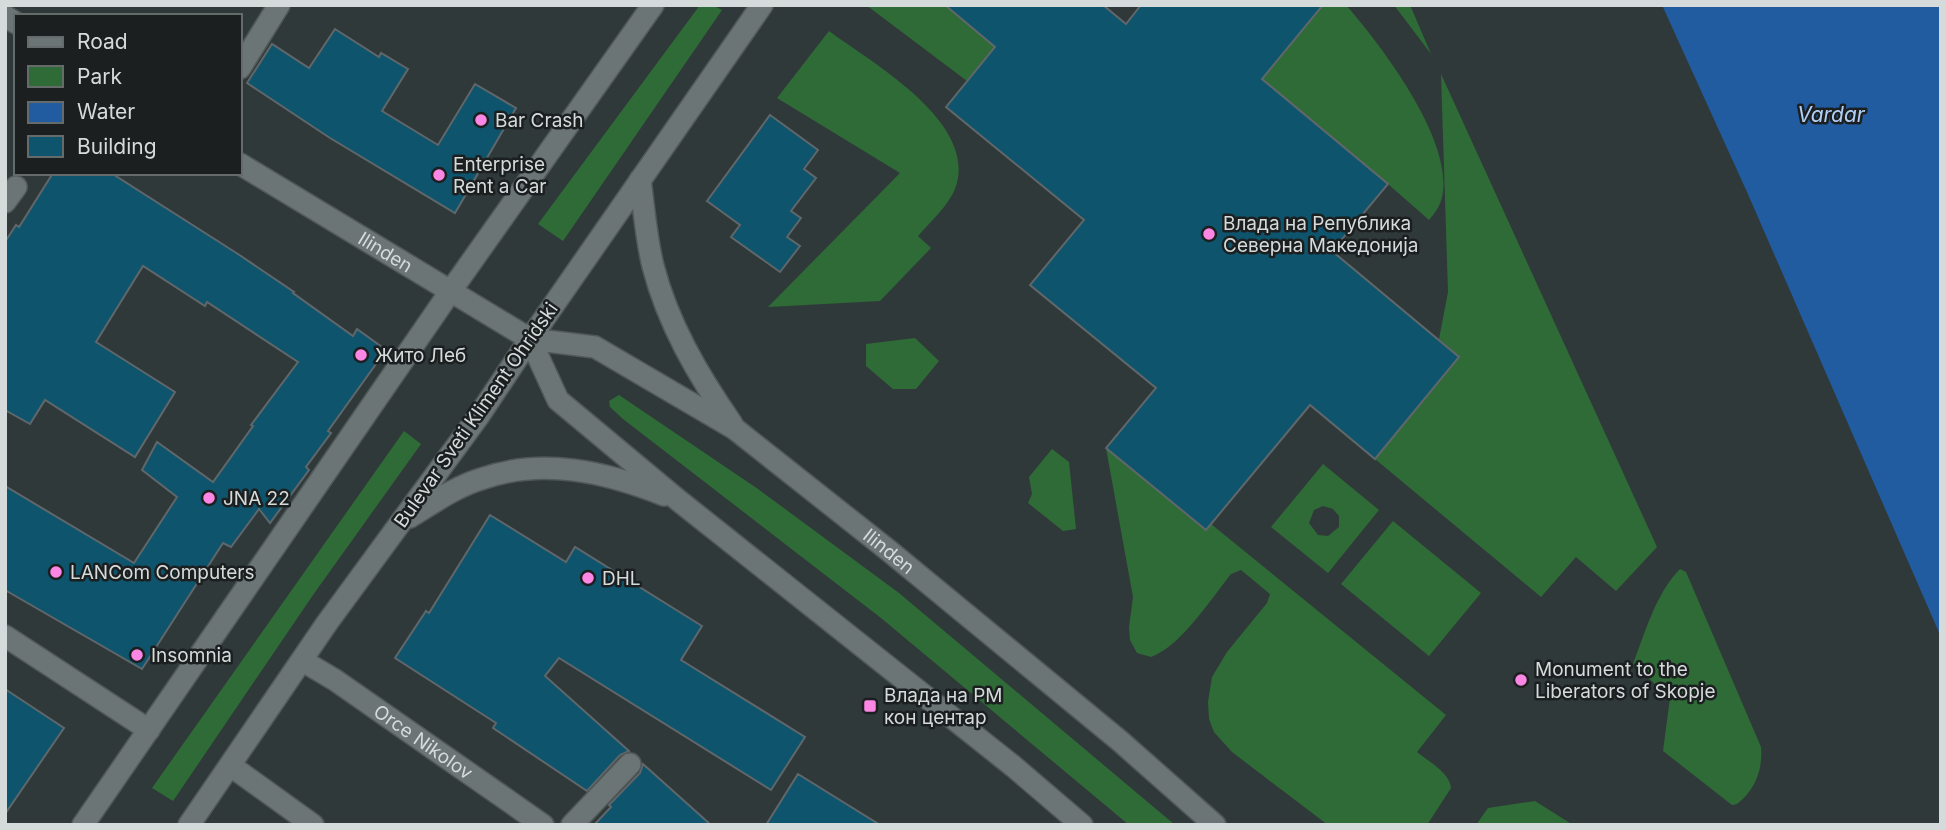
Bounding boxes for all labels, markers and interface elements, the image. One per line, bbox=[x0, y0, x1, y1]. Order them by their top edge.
legend bbox=[14, 14, 242, 175]
text: Road bbox=[77, 29, 128, 54]
text: Park bbox=[77, 64, 122, 89]
text: Water bbox=[77, 99, 135, 124]
water label: Vardar bbox=[1797, 102, 1866, 127]
place label: Bar Crash bbox=[495, 109, 584, 132]
marker: Bar Crash bbox=[473, 112, 489, 128]
text: Building bbox=[77, 134, 157, 159]
place label: Enterprise Rent a Car bbox=[453, 153, 547, 198]
marker: Enterprise Rent a Car bbox=[431, 167, 447, 183]
place label: Влада на Република Северна Македонија bbox=[1223, 212, 1419, 257]
marker: Влада на Република Северна Македонија bbox=[1201, 226, 1217, 242]
street label: Ilinden bbox=[354, 227, 417, 277]
street label: Bulevar Sveti Kliment Ohridski bbox=[389, 298, 563, 532]
place label: Жито Леб bbox=[375, 344, 466, 367]
marker: Жито Леб bbox=[353, 347, 369, 363]
place label: JNA 22 bbox=[223, 487, 290, 510]
marker: JNA 22 bbox=[201, 490, 217, 506]
street label: Ilinden bbox=[859, 523, 919, 579]
place label: LANCom Computers bbox=[70, 561, 255, 584]
marker: LANCom Computers bbox=[48, 564, 64, 580]
place label: DHL bbox=[602, 567, 641, 590]
marker: DHL bbox=[580, 570, 596, 586]
place label: Insomnia bbox=[151, 644, 232, 667]
marker: Insomnia bbox=[129, 647, 145, 663]
place label: Monument to the Liberators of Skopje bbox=[1535, 658, 1716, 703]
marker: Monument to the Liberators of Skopje bbox=[1513, 672, 1529, 688]
place label: Влада на РМ кон центар bbox=[884, 684, 1003, 729]
marker: Влада на РМ кон центар bbox=[862, 698, 878, 714]
street label: Orce Nikolov bbox=[370, 699, 478, 784]

